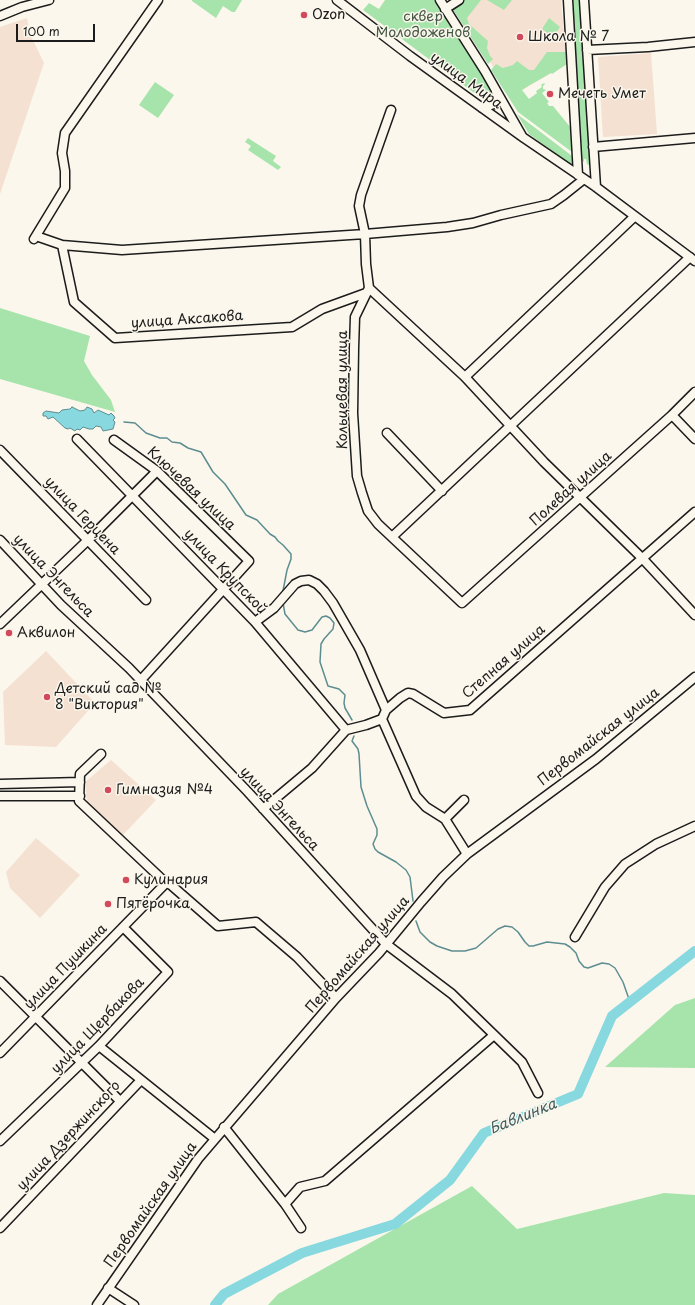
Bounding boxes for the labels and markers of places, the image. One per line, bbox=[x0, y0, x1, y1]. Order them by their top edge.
place label: Ozon bbox=[312, 7, 345, 23]
marker: Ozon bbox=[299, 10, 309, 20]
place label: Школа № 7 bbox=[528, 29, 609, 45]
marker: Школа № 7 bbox=[515, 32, 525, 42]
place label: Мечеть Умет bbox=[558, 86, 646, 102]
marker: Мечеть Умет bbox=[545, 89, 555, 99]
place label: Аквилон bbox=[17, 625, 75, 641]
marker: Аквилон bbox=[4, 628, 14, 638]
place label: Детский сад № 8 "Виктория" bbox=[55, 681, 161, 714]
marker: Детский сад № 8 "Виктория" bbox=[42, 692, 52, 702]
place label: Гимназия №4 bbox=[116, 782, 213, 798]
marker: Гимназия №4 bbox=[103, 785, 113, 795]
place label: Кулинария bbox=[134, 872, 208, 888]
marker: Кулинария bbox=[121, 875, 131, 885]
place label: Пятёрочка bbox=[116, 896, 190, 912]
marker: Пятёрочка bbox=[103, 899, 113, 909]

